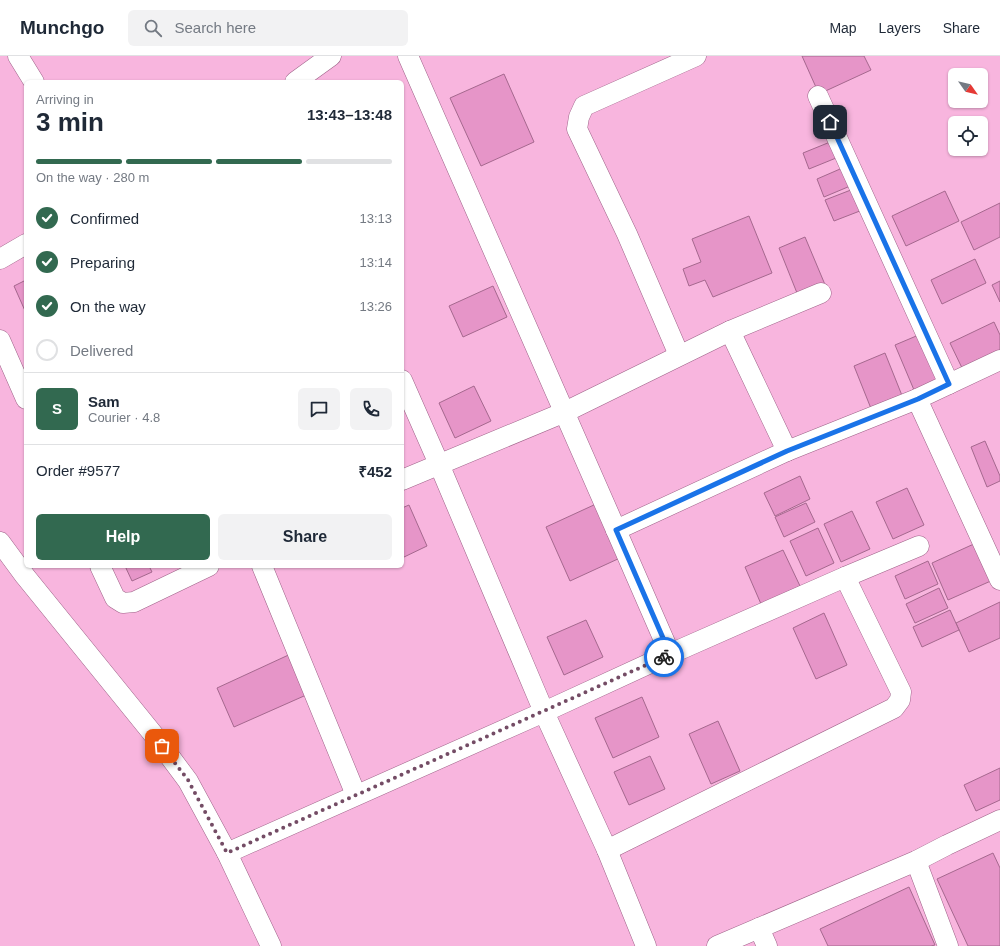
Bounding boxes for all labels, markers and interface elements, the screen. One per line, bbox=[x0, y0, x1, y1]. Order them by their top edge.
search box bbox=[128, 10, 408, 46]
text: Munchgo bbox=[20, 17, 104, 38]
icon: search bbox=[142, 17, 164, 39]
text: Search here bbox=[174, 19, 256, 36]
text: Map bbox=[829, 20, 857, 36]
text: Layers bbox=[879, 20, 921, 36]
text: Share bbox=[943, 20, 980, 36]
north arrow bbox=[948, 68, 988, 108]
map controls bbox=[948, 68, 988, 156]
text: Arriving in bbox=[36, 92, 94, 107]
pin bbox=[813, 105, 847, 139]
text: 13:43–13:48 bbox=[307, 106, 392, 123]
text: 3 min bbox=[36, 107, 104, 137]
icon: home bbox=[819, 111, 841, 133]
button: locate bbox=[948, 116, 988, 156]
text: On the way · 280 m bbox=[36, 170, 149, 185]
icon: check bbox=[36, 207, 58, 229]
text: Confirmed bbox=[70, 210, 139, 227]
text: 13:13 bbox=[359, 211, 392, 226]
icon: check bbox=[36, 251, 58, 273]
text: Preparing bbox=[70, 254, 135, 271]
text: 13:14 bbox=[359, 255, 392, 270]
icon: check bbox=[36, 295, 58, 317]
text: On the way bbox=[70, 298, 146, 315]
text: 13:26 bbox=[359, 299, 392, 314]
text: Delivered bbox=[70, 342, 133, 359]
button: chat bbox=[298, 388, 340, 430]
button: phone bbox=[350, 388, 392, 430]
text: Sam bbox=[88, 393, 120, 410]
text: S bbox=[52, 400, 62, 417]
text: Courier · 4.8 bbox=[88, 410, 160, 425]
text: Order #9577 bbox=[36, 462, 120, 479]
text: ₹452 bbox=[358, 463, 392, 480]
button: Help bbox=[36, 514, 210, 560]
button: Share bbox=[218, 514, 392, 560]
courier bbox=[644, 637, 684, 677]
icon: bike bbox=[653, 646, 675, 668]
pin bbox=[145, 729, 179, 763]
icon: bag bbox=[151, 735, 173, 757]

